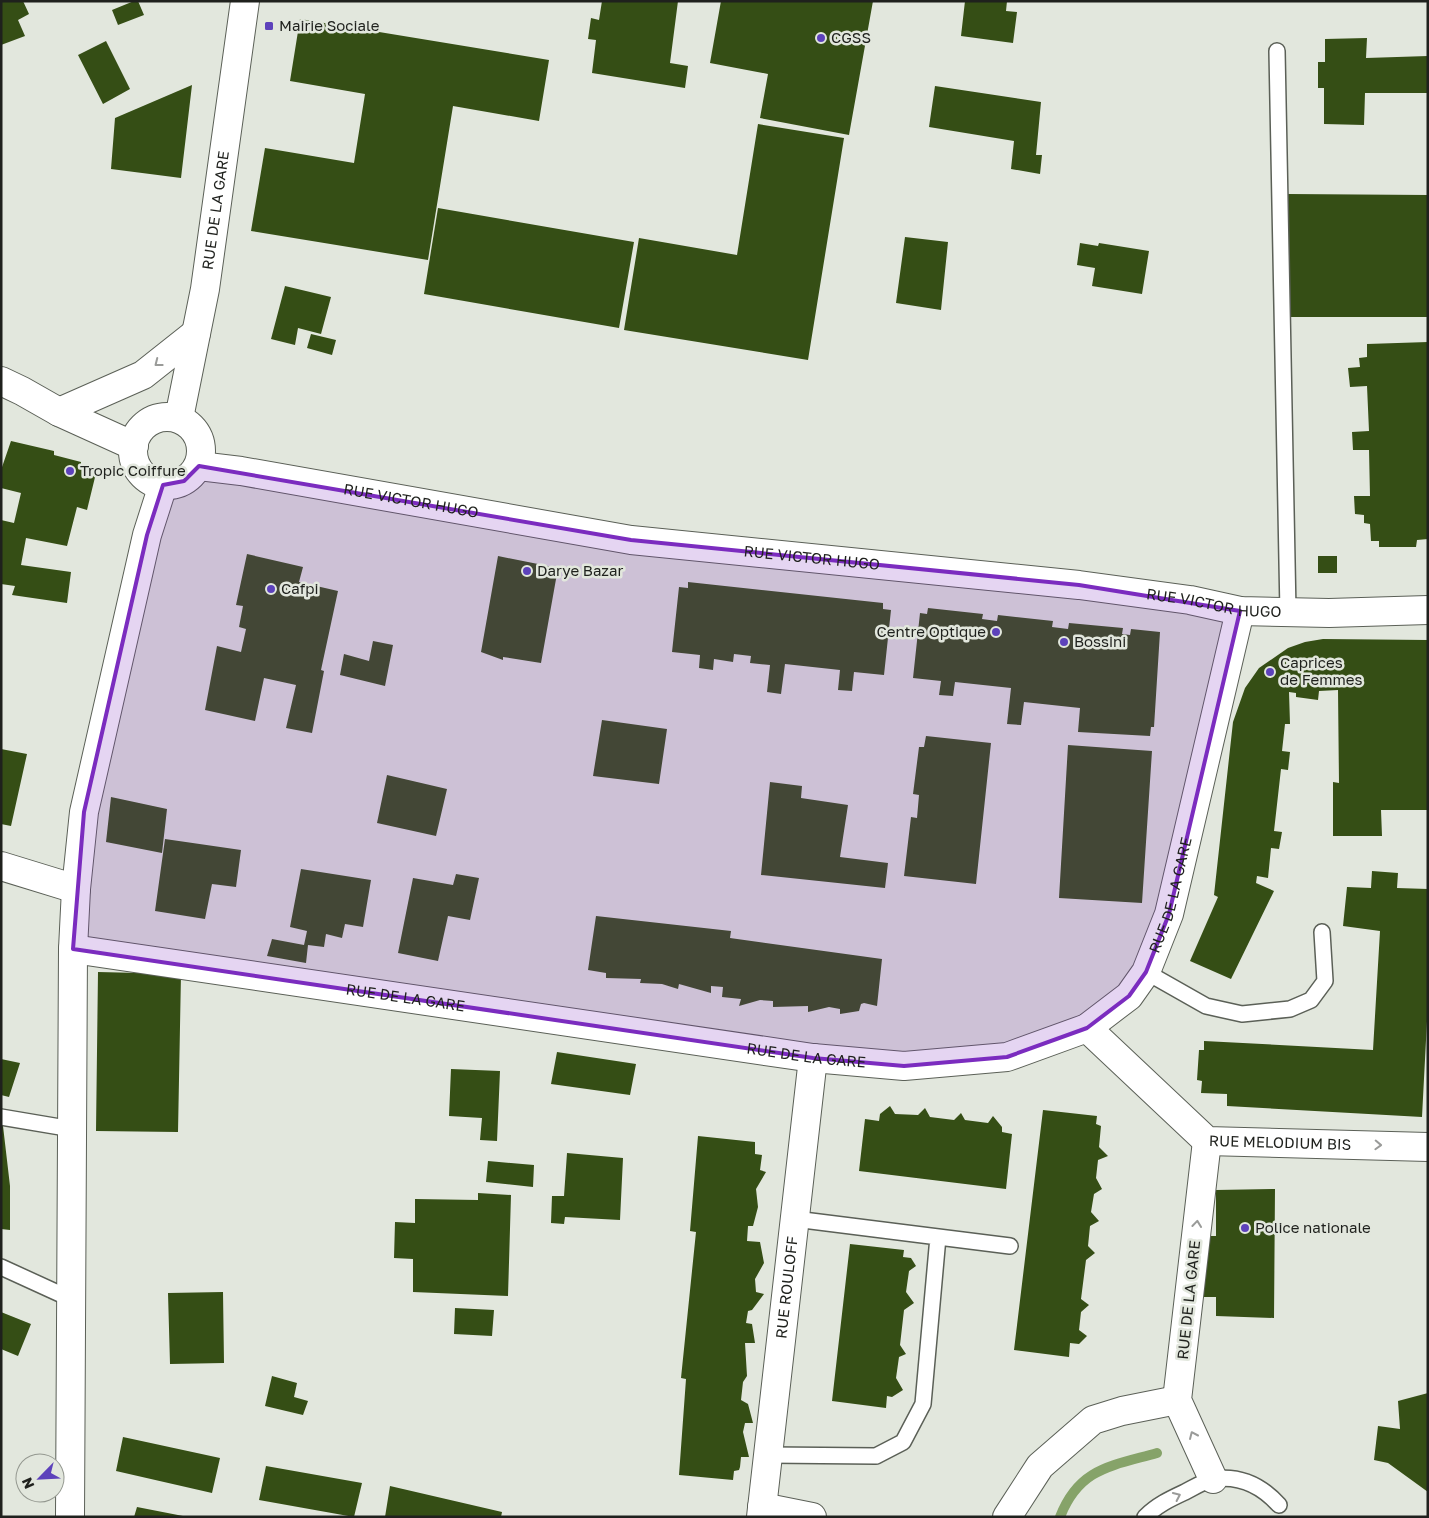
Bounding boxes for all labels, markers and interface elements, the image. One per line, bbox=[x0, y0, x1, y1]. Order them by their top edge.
place label: Mairie Sociale bbox=[279, 16, 380, 34]
marker: Mairie Sociale bbox=[263, 20, 275, 32]
place label: CGSS bbox=[831, 28, 871, 46]
marker: CGSS bbox=[815, 32, 827, 44]
street label: RUE DE LA GARE bbox=[198, 150, 232, 271]
one-way arrow bbox=[155, 358, 164, 366]
place label: Tropic Coiffure bbox=[80, 461, 186, 479]
marker: Tropic Coiffure bbox=[64, 465, 76, 477]
street label: RUE VICTOR HUGO bbox=[342, 479, 480, 521]
street label: RUE VICTOR HUGO bbox=[743, 541, 881, 573]
place label: Darye Bazar bbox=[537, 561, 623, 579]
marker: Darye Bazar bbox=[521, 565, 533, 577]
place label: Cafpi bbox=[281, 579, 318, 597]
marker: Cafpi bbox=[265, 583, 277, 595]
street label: RUE VICTOR HUGO bbox=[1145, 584, 1282, 620]
place label: Centre Optique bbox=[877, 622, 986, 640]
marker: Centre Optique bbox=[990, 626, 1002, 638]
place label: Bossini bbox=[1074, 632, 1126, 650]
marker: Bossini bbox=[1058, 636, 1070, 648]
place label: Caprices de Femmes bbox=[1280, 653, 1362, 688]
marker: Caprices de Femmes bbox=[1264, 666, 1276, 678]
street label: RUE DE LA GARE bbox=[1144, 835, 1195, 955]
street label: RUE DE LA GARE bbox=[345, 979, 466, 1015]
street label: RUE DE LA GARE bbox=[746, 1038, 867, 1071]
street label: RUE MELODIUM BIS bbox=[1209, 1131, 1352, 1153]
one-way arrow bbox=[1374, 1140, 1382, 1151]
place label: Police nationale bbox=[1255, 1218, 1371, 1236]
one-way arrow bbox=[1191, 1220, 1202, 1228]
marker: Police nationale bbox=[1239, 1222, 1251, 1234]
street label: RUE ROULOFF bbox=[771, 1235, 801, 1340]
street label: RUE DE LA GARE bbox=[1173, 1239, 1203, 1360]
one-way arrow bbox=[1188, 1431, 1199, 1440]
north arrow bbox=[15, 1453, 65, 1503]
text: N bbox=[18, 1475, 38, 1492]
one-way arrow bbox=[1172, 1492, 1181, 1502]

